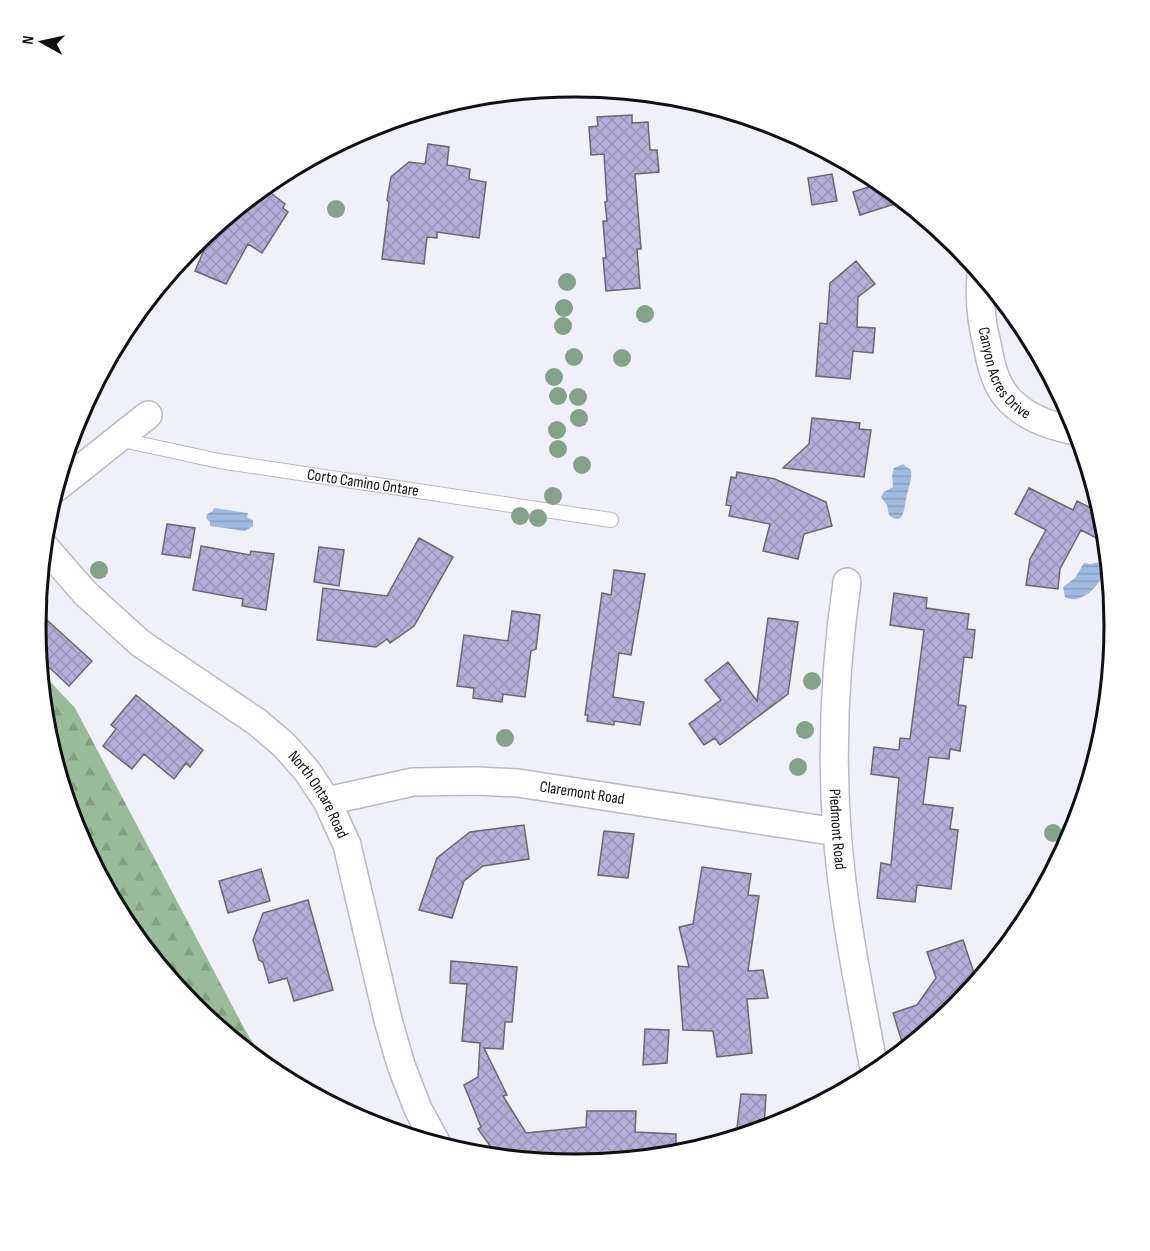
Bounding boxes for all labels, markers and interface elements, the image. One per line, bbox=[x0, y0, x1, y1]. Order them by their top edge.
north arrow bbox=[12, 12, 72, 72]
text: N bbox=[19, 35, 39, 46]
street label: Canyon Acres Drive bbox=[974, 325, 1034, 423]
street label: Corto Camino Ontare bbox=[306, 465, 420, 500]
street label: North Ontare Road bbox=[284, 747, 352, 841]
street label: Claremont Road bbox=[538, 777, 626, 809]
street label: Piedmont Road bbox=[825, 789, 850, 871]

